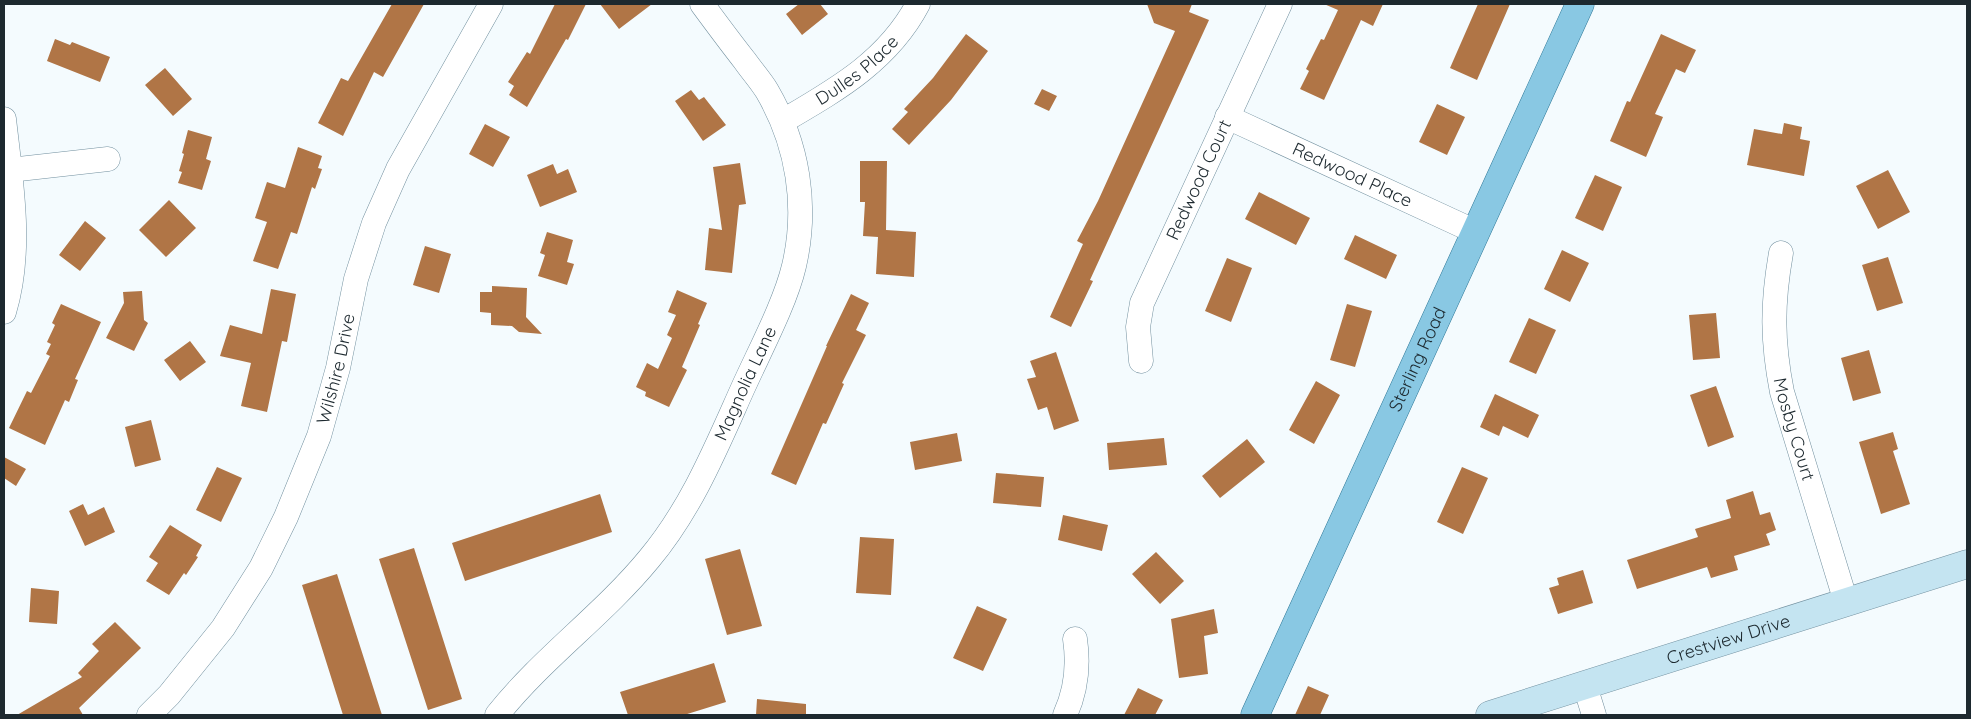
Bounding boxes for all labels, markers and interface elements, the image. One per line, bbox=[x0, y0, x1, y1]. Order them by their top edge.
street label: Dulles Place bbox=[811, 30, 903, 110]
street label: Redwood Court bbox=[1161, 116, 1236, 244]
street label: Redwood Place bbox=[1289, 137, 1416, 212]
street label: Sterling Road bbox=[1383, 303, 1451, 415]
street label: Wilshire Drive bbox=[311, 311, 360, 427]
street label: Magnolia Lane bbox=[709, 322, 781, 444]
street label: Mosby Court bbox=[1769, 376, 1820, 483]
street label: Crestview Drive bbox=[1663, 609, 1793, 669]

